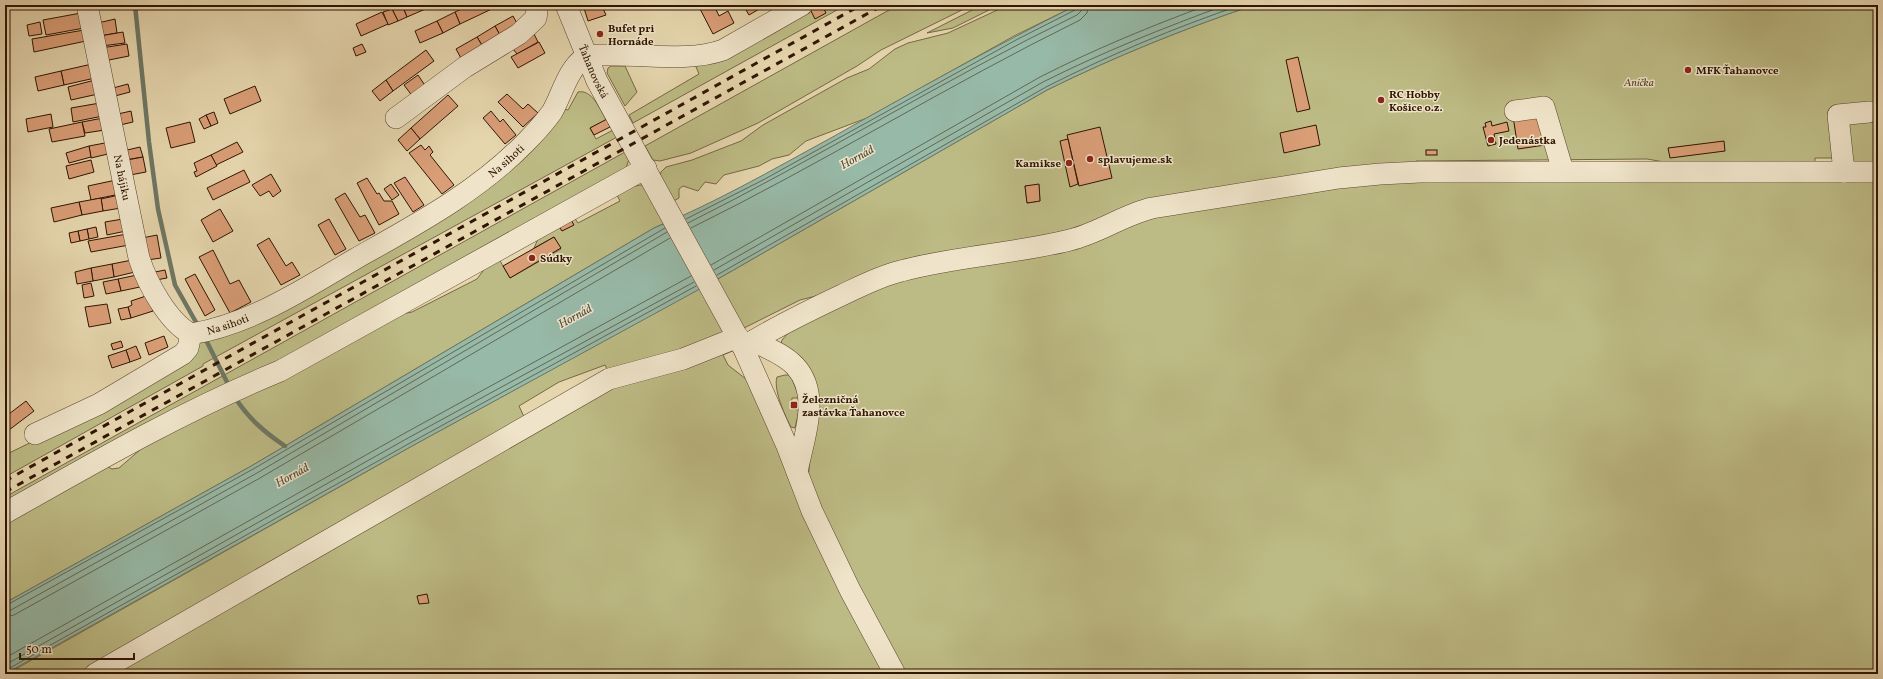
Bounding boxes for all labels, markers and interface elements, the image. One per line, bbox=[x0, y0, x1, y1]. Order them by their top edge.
place label: Bufet pri Hornáde bbox=[608, 22, 654, 50]
marker: Bufet pri Hornáde bbox=[595, 29, 605, 39]
street label: Ťahanovská bbox=[574, 43, 612, 102]
place label: MFK Ťahanovce bbox=[1696, 64, 1779, 79]
marker: MFK Ťahanovce bbox=[1683, 65, 1693, 75]
park label: Anička bbox=[1623, 76, 1654, 91]
place label: RC Hobby Košice o.z. bbox=[1389, 88, 1443, 116]
marker: RC Hobby Košice o.z. bbox=[1376, 95, 1386, 105]
place label: Jedenástka bbox=[1498, 134, 1556, 149]
marker: Jedenástka bbox=[1486, 135, 1496, 145]
street label: Na sihoti bbox=[486, 142, 528, 182]
water label: Hornád bbox=[838, 142, 877, 174]
street label: Na hájiku bbox=[109, 153, 133, 202]
place label: splavujeme.sk bbox=[1098, 153, 1172, 168]
marker: splavujeme.sk bbox=[1085, 154, 1095, 164]
place label: Kamikse bbox=[1015, 157, 1061, 172]
marker: Kamikse bbox=[1064, 158, 1074, 168]
place label: Súdky bbox=[540, 252, 573, 267]
marker: Súdky bbox=[527, 253, 537, 263]
water label: Hornád bbox=[556, 301, 595, 333]
street label: Na sihoti bbox=[205, 312, 252, 339]
place label: Železničná zastávka Ťahanovce bbox=[802, 393, 905, 421]
marker: Železničná zastávka Ťahanovce bbox=[789, 400, 799, 410]
water label: Hornád bbox=[273, 460, 312, 492]
scale bar bbox=[20, 635, 134, 661]
text: 50 m bbox=[26, 642, 52, 658]

